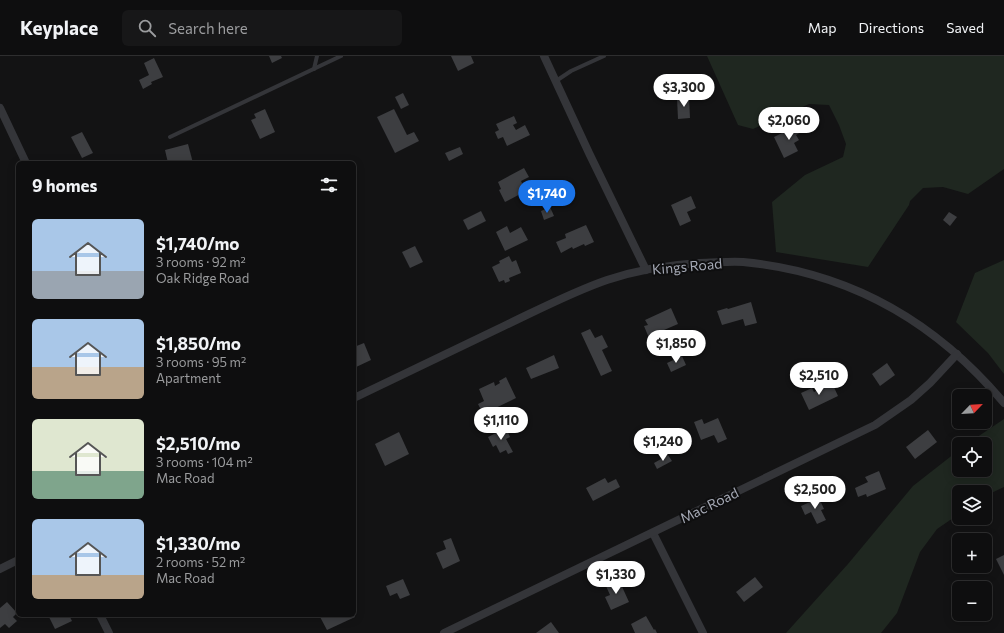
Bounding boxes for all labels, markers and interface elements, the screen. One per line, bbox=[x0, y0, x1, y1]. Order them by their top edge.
search box bbox=[122, 10, 402, 46]
text: Keyplace bbox=[20, 16, 98, 39]
icon: search bbox=[136, 17, 158, 39]
text: Search here bbox=[168, 19, 248, 37]
text: Map bbox=[808, 19, 837, 36]
text: Directions bbox=[859, 19, 924, 36]
text: Saved bbox=[946, 19, 984, 36]
pin: $3,300 bbox=[651, 74, 717, 108]
text: $3,300 bbox=[663, 79, 705, 95]
pin: $2,060 bbox=[756, 107, 822, 141]
text: $2,060 bbox=[767, 112, 811, 128]
icon: filters bbox=[318, 174, 340, 196]
text: 9 homes bbox=[32, 175, 97, 196]
pin: $1,740 bbox=[514, 180, 580, 214]
text: $1,740 bbox=[527, 185, 567, 201]
text: $1,740/mo bbox=[156, 233, 239, 254]
icon: home bbox=[64, 235, 112, 283]
text: 3 rooms · 92 m² bbox=[156, 254, 246, 270]
street label: Kings Road bbox=[651, 254, 723, 278]
text: Oak Ridge Road bbox=[156, 270, 249, 286]
pin: $1,850 bbox=[643, 330, 709, 364]
text: $1,850/mo bbox=[156, 333, 241, 354]
icon: home bbox=[64, 335, 112, 383]
text: $1,850 bbox=[656, 335, 696, 351]
text: 3 rooms · 95 m² bbox=[156, 354, 246, 370]
pin: $2,510 bbox=[786, 362, 852, 396]
text: $2,510 bbox=[799, 367, 839, 383]
text: Apartment bbox=[156, 370, 221, 386]
north arrow bbox=[952, 389, 992, 429]
map controls bbox=[952, 389, 992, 621]
pin: $1,110 bbox=[468, 407, 534, 441]
text: $1,110 bbox=[483, 412, 519, 428]
pin: $1,240 bbox=[630, 428, 696, 462]
text: $2,510/mo bbox=[156, 433, 240, 454]
text: $1,240 bbox=[643, 433, 683, 449]
icon: home bbox=[64, 435, 112, 483]
button: locate bbox=[952, 437, 992, 477]
text: 3 rooms · 104 m² bbox=[156, 454, 253, 470]
text: Mac Road bbox=[156, 470, 214, 486]
pin: $2,500 bbox=[782, 476, 848, 510]
text: $2,500 bbox=[794, 481, 836, 497]
street label: Mac Road bbox=[677, 484, 741, 526]
button: layers bbox=[952, 485, 992, 525]
text: $1,330/mo bbox=[156, 533, 241, 554]
button: + bbox=[952, 533, 992, 573]
icon: home bbox=[64, 535, 112, 583]
text: 2 rooms · 52 m² bbox=[156, 554, 245, 570]
pin: $1,330 bbox=[583, 561, 649, 595]
text: $1,330 bbox=[596, 566, 636, 582]
text: Mac Road bbox=[156, 570, 214, 586]
button: − bbox=[952, 581, 992, 621]

